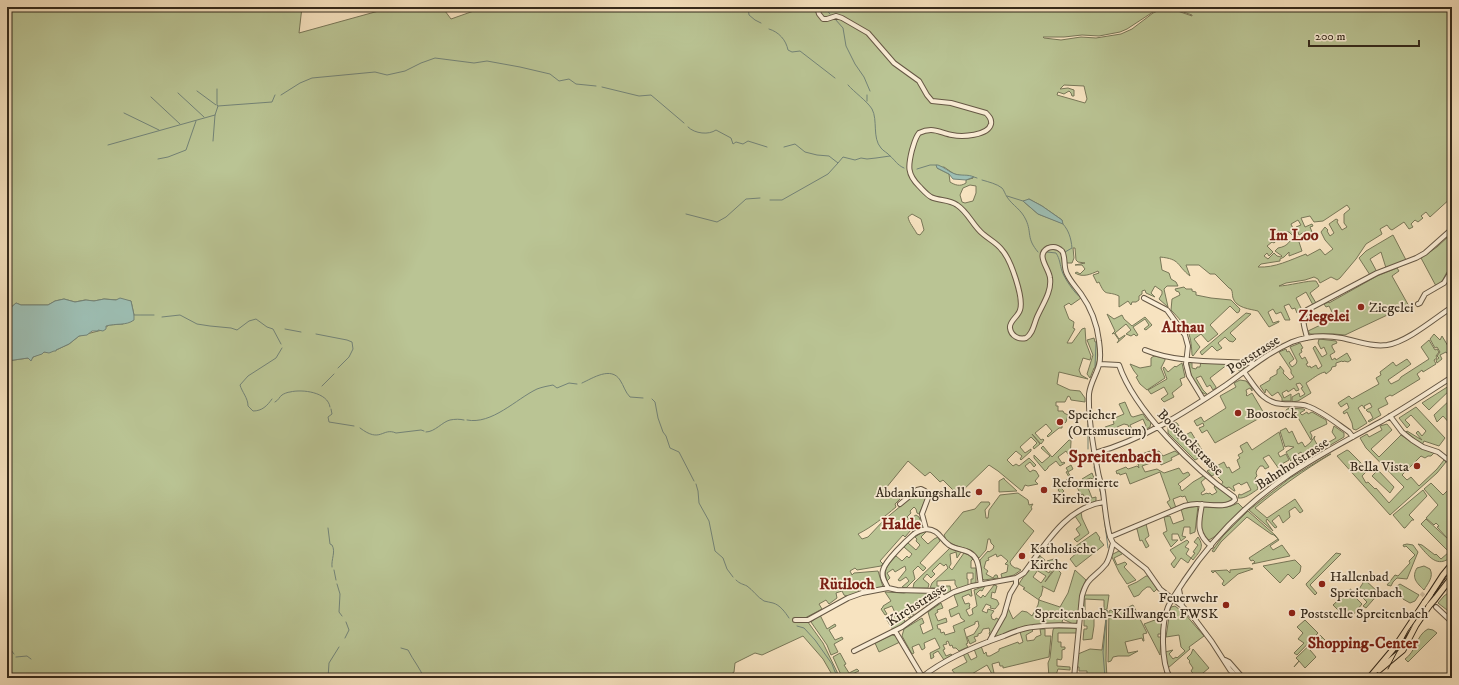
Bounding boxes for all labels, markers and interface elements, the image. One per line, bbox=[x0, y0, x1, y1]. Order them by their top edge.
scale bar bbox=[1309, 22, 1419, 48]
text: 200 m bbox=[1315, 29, 1345, 44]
district label: Im Loo bbox=[1269, 225, 1319, 245]
place label: Ziegelei bbox=[1369, 299, 1414, 317]
marker: Ziegelei bbox=[1356, 302, 1366, 312]
district label: Ziegelei bbox=[1299, 306, 1349, 326]
district label: Althau bbox=[1161, 317, 1205, 337]
street label: Poststrasse bbox=[1224, 331, 1283, 379]
place label: Boostock bbox=[1246, 405, 1297, 423]
place label: Speicher (Ortsmuseum) bbox=[1068, 406, 1147, 440]
street label: Boostockstrasse bbox=[1153, 406, 1228, 480]
marker: Boostock bbox=[1233, 408, 1243, 418]
marker: Speicher (Ortsmuseum) bbox=[1055, 417, 1065, 427]
street label: Bahnhofstrasse bbox=[1253, 433, 1333, 494]
district label: Spreitenbach bbox=[1068, 446, 1162, 468]
place label: Bella Vista bbox=[1350, 458, 1409, 476]
marker: Bella Vista bbox=[1412, 461, 1422, 471]
place label: Reformierte Kirche bbox=[1052, 474, 1119, 508]
place label: Abdankungshalle bbox=[875, 484, 971, 502]
marker: Reformierte Kirche bbox=[1039, 485, 1049, 495]
marker: Abdankungshalle bbox=[974, 487, 984, 497]
district label: Halde bbox=[881, 514, 921, 534]
place label: Katholische Kirche bbox=[1030, 540, 1096, 574]
marker: Katholische Kirche bbox=[1017, 551, 1027, 561]
place label: Hallenbad Spreitenbach bbox=[1330, 568, 1403, 602]
district label: Rütiloch bbox=[819, 574, 875, 594]
street label: Kirchstrasse bbox=[883, 579, 950, 631]
marker: Hallenbad Spreitenbach bbox=[1317, 579, 1327, 589]
place label: Feuerwehr Spreitenbach-Killwangen FWSK bbox=[1035, 589, 1219, 623]
marker: Feuerwehr Spreitenbach-Killwangen FWSK bbox=[1221, 600, 1231, 610]
place label: Poststelle Spreitenbach bbox=[1300, 605, 1429, 623]
marker: Poststelle Spreitenbach bbox=[1287, 608, 1297, 618]
district label: Shopping-Center bbox=[1308, 633, 1419, 653]

